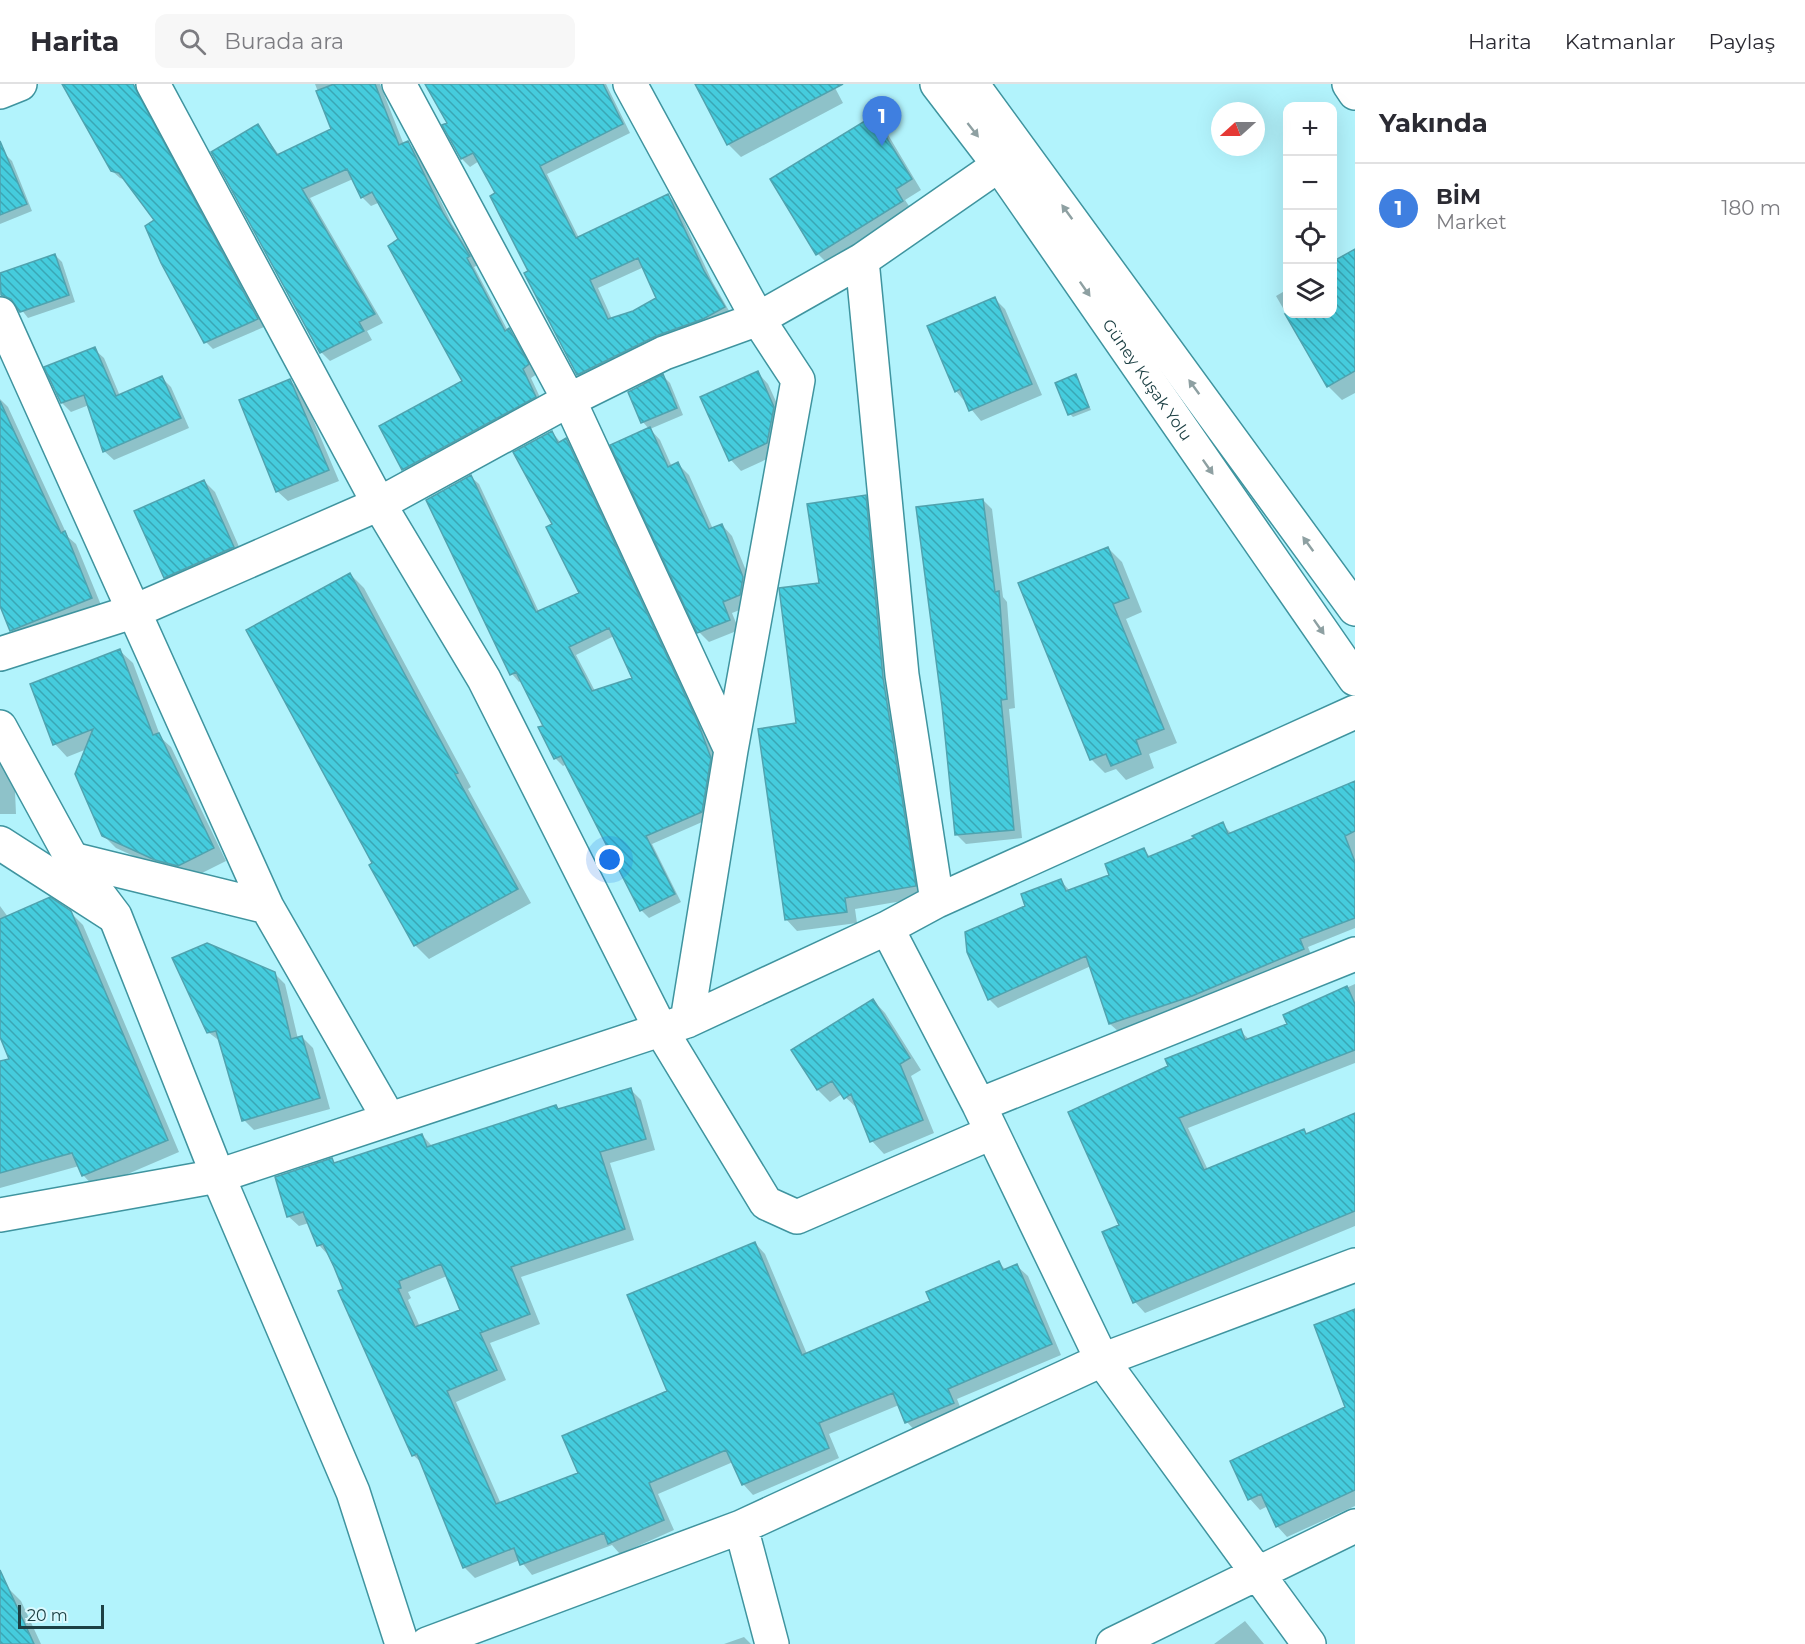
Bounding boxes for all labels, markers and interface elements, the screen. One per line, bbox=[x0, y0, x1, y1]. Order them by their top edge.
search box bbox=[155, 14, 575, 68]
text: Harita bbox=[30, 24, 119, 58]
icon: search bbox=[176, 25, 209, 58]
text: Burada ara bbox=[224, 28, 344, 55]
text: Harita bbox=[1468, 29, 1532, 54]
text: Katmanlar bbox=[1565, 29, 1676, 54]
text: Paylaş bbox=[1709, 29, 1775, 54]
pin: 1 bbox=[862, 97, 902, 146]
north arrow bbox=[1211, 102, 1265, 156]
map controls bbox=[1283, 102, 1337, 318]
button: + bbox=[1283, 102, 1337, 156]
text: Yakında bbox=[1379, 107, 1488, 139]
one-way arrow bbox=[966, 123, 978, 138]
button: − bbox=[1283, 156, 1337, 210]
text: BİM bbox=[1436, 183, 1481, 210]
text: 1 bbox=[1395, 196, 1402, 220]
text: 180 m bbox=[1721, 196, 1781, 220]
one-way arrow bbox=[1061, 204, 1073, 220]
button: locate bbox=[1283, 210, 1337, 264]
text: Market bbox=[1436, 210, 1507, 234]
button: layers bbox=[1283, 264, 1337, 318]
one-way arrow bbox=[1079, 281, 1091, 297]
street label: Güney Kuşak Yolu bbox=[1099, 315, 1196, 444]
one-way arrow bbox=[1188, 379, 1200, 395]
one-way arrow bbox=[1202, 459, 1213, 475]
one-way arrow bbox=[1302, 537, 1314, 553]
one-way arrow bbox=[1313, 619, 1325, 635]
your location bbox=[595, 845, 624, 874]
scale bar bbox=[18, 1602, 104, 1630]
text: 20 m bbox=[27, 1606, 68, 1625]

